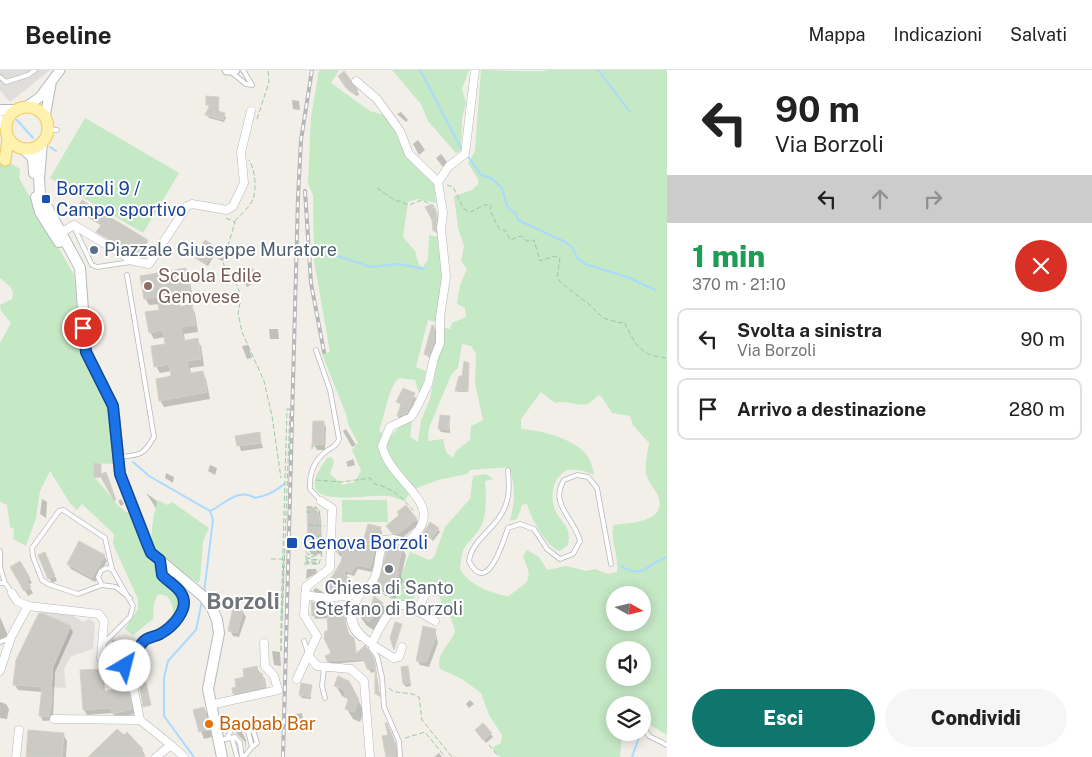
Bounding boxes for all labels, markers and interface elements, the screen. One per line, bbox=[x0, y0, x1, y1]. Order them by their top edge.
text: Beeline bbox=[25, 21, 112, 49]
text: Mappa bbox=[808, 24, 866, 45]
text: Indicazioni bbox=[894, 24, 982, 45]
text: Salvati bbox=[1010, 24, 1067, 45]
text: 90 m bbox=[775, 89, 860, 130]
icon: left bbox=[692, 90, 757, 155]
text: Via Borzoli bbox=[775, 131, 884, 157]
place label: Borzoli 9 / Campo sportivo bbox=[56, 178, 186, 220]
icon: left bbox=[813, 185, 841, 213]
icon: ahead bbox=[866, 185, 894, 213]
icon: right bbox=[919, 185, 947, 213]
marker: Borzoli 9 / Campo sportivo bbox=[40, 193, 52, 205]
text: 1 min bbox=[692, 238, 765, 274]
place label: Piazzale Giuseppe Muratore bbox=[104, 239, 337, 260]
button: close bbox=[1015, 240, 1067, 292]
marker: Piazzale Giuseppe Muratore bbox=[88, 244, 100, 256]
place label: Scuola Edile Genovese bbox=[158, 265, 262, 307]
text: 370 m · 21:10 bbox=[692, 275, 786, 294]
marker: Scuola Edile Genovese bbox=[142, 280, 154, 292]
pin bbox=[62, 307, 104, 349]
icon: arrive bbox=[69, 314, 97, 342]
text: Svolta a sinistra bbox=[737, 319, 882, 341]
icon: left bbox=[694, 325, 722, 353]
text: 90 m bbox=[1021, 328, 1065, 350]
text: Via Borzoli bbox=[737, 341, 816, 360]
icon: arrive bbox=[694, 395, 722, 423]
text: Arrivo a destinazione bbox=[737, 398, 926, 420]
text: 280 m bbox=[1009, 398, 1065, 420]
place label: Genova Borzoli bbox=[303, 532, 428, 553]
marker: Genova Borzoli bbox=[285, 536, 299, 550]
marker: Chiesa di Santo Stefano di Borzoli bbox=[383, 563, 395, 575]
place label: Chiesa di Santo Stefano di Borzoli bbox=[315, 577, 463, 619]
north arrow bbox=[606, 586, 651, 631]
map controls bbox=[606, 586, 651, 741]
district label: Borzoli bbox=[206, 588, 280, 614]
position arrow bbox=[98, 639, 150, 691]
button: sound bbox=[606, 641, 651, 686]
button: Esci bbox=[692, 689, 875, 747]
button: Condividi bbox=[885, 689, 1067, 747]
button: layers bbox=[606, 696, 651, 741]
place label: Baobab Bar bbox=[219, 713, 316, 734]
marker: Baobab Bar bbox=[203, 718, 215, 730]

